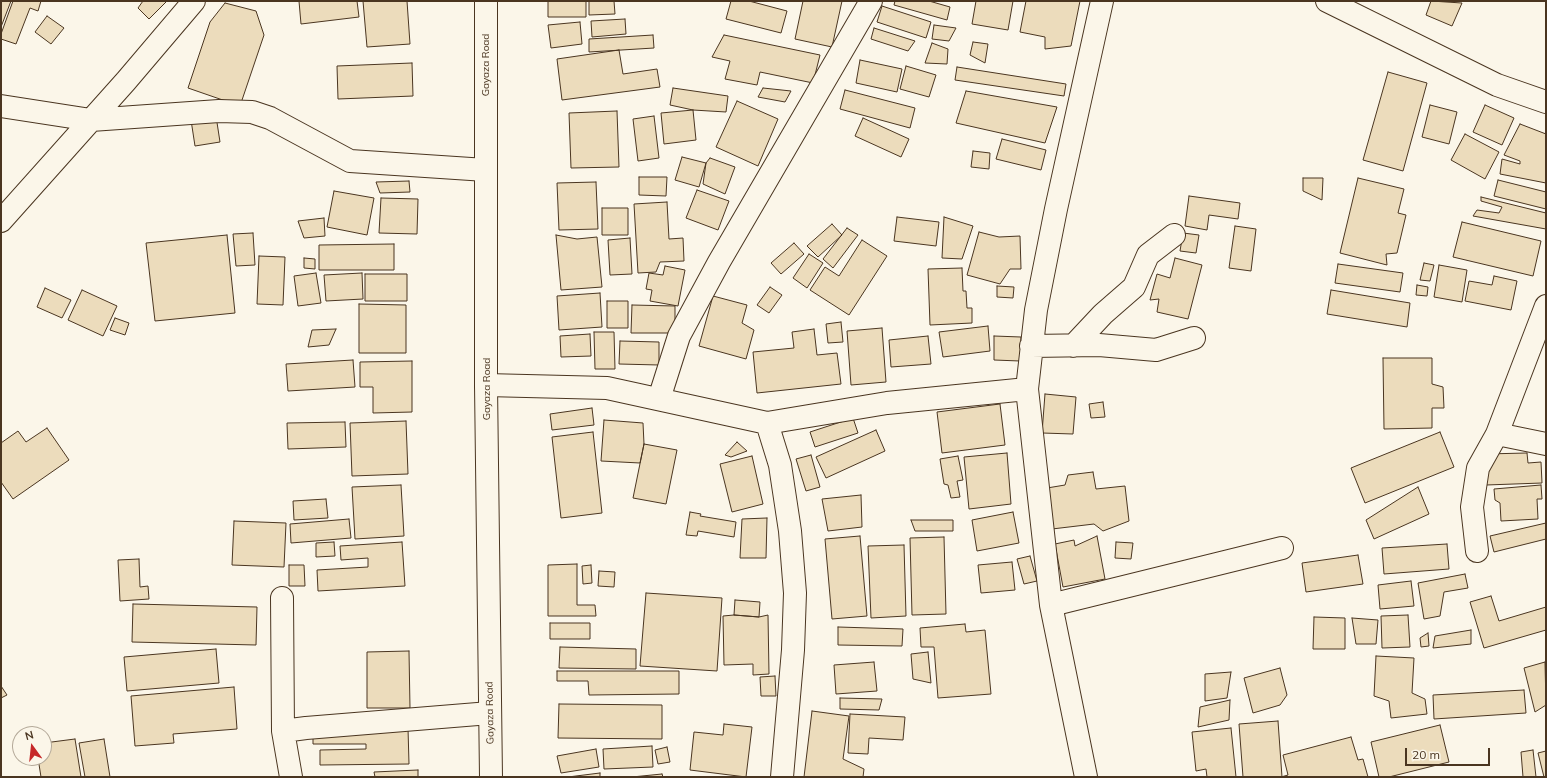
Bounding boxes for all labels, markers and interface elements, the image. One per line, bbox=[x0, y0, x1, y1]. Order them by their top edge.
street label: Gayaza Road bbox=[480, 34, 492, 96]
street label: Gayaza Road bbox=[481, 358, 493, 420]
street label: Gayaza Road bbox=[483, 682, 497, 744]
north arrow bbox=[12, 726, 52, 766]
text: N bbox=[23, 728, 35, 743]
scale bar bbox=[1407, 740, 1492, 766]
text: 20 m bbox=[1412, 747, 1440, 762]

